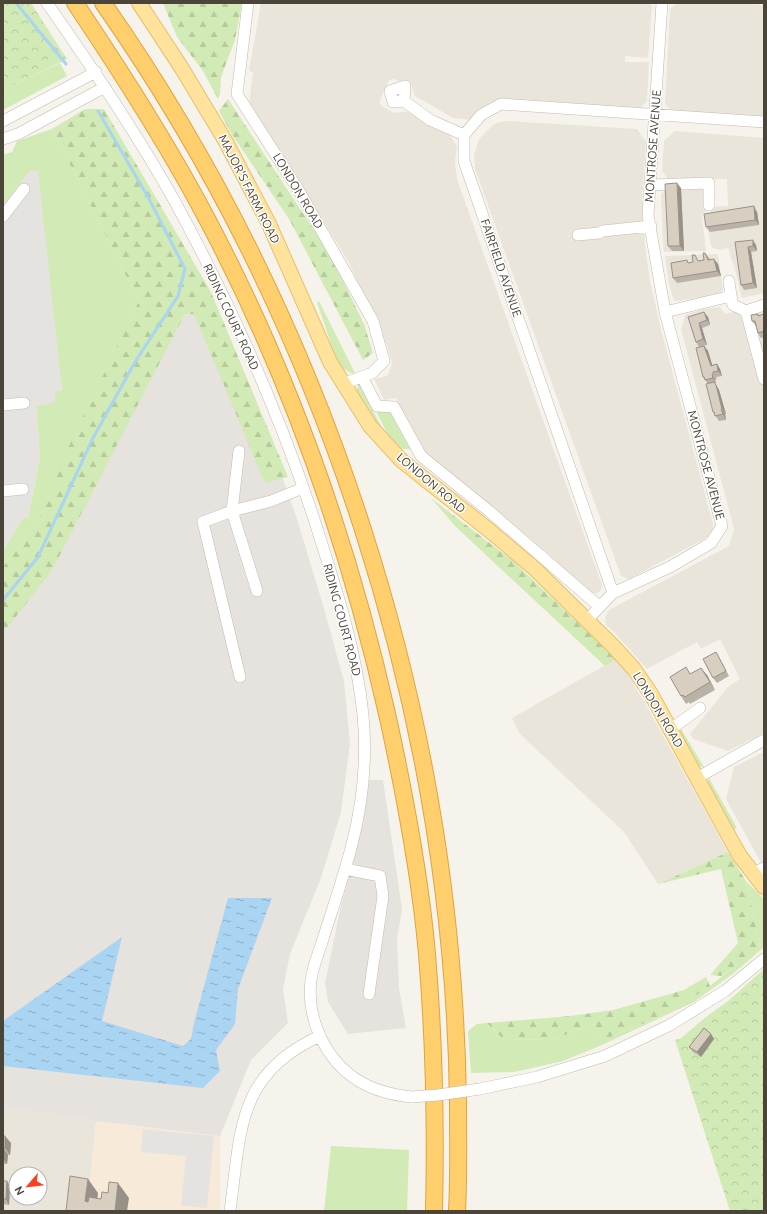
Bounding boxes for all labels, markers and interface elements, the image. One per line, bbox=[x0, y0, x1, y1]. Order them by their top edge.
street label: MONTROSE AVENUE bbox=[642, 89, 663, 203]
street label: MAJOR'S FARM ROAD bbox=[216, 132, 283, 245]
street label: LONDON ROAD bbox=[271, 151, 326, 231]
street label: FAIRFIELD AVENUE bbox=[479, 217, 524, 319]
street label: RIDING COURT ROAD bbox=[201, 262, 262, 372]
street label: MONTROSE AVENUE bbox=[686, 409, 727, 521]
street label: LONDON ROAD bbox=[394, 450, 468, 515]
street label: RIDING COURT ROAD bbox=[321, 562, 364, 678]
street label: LONDON ROAD bbox=[631, 670, 686, 750]
north arrow bbox=[8, 1166, 48, 1206]
text: N bbox=[12, 1184, 26, 1197]

